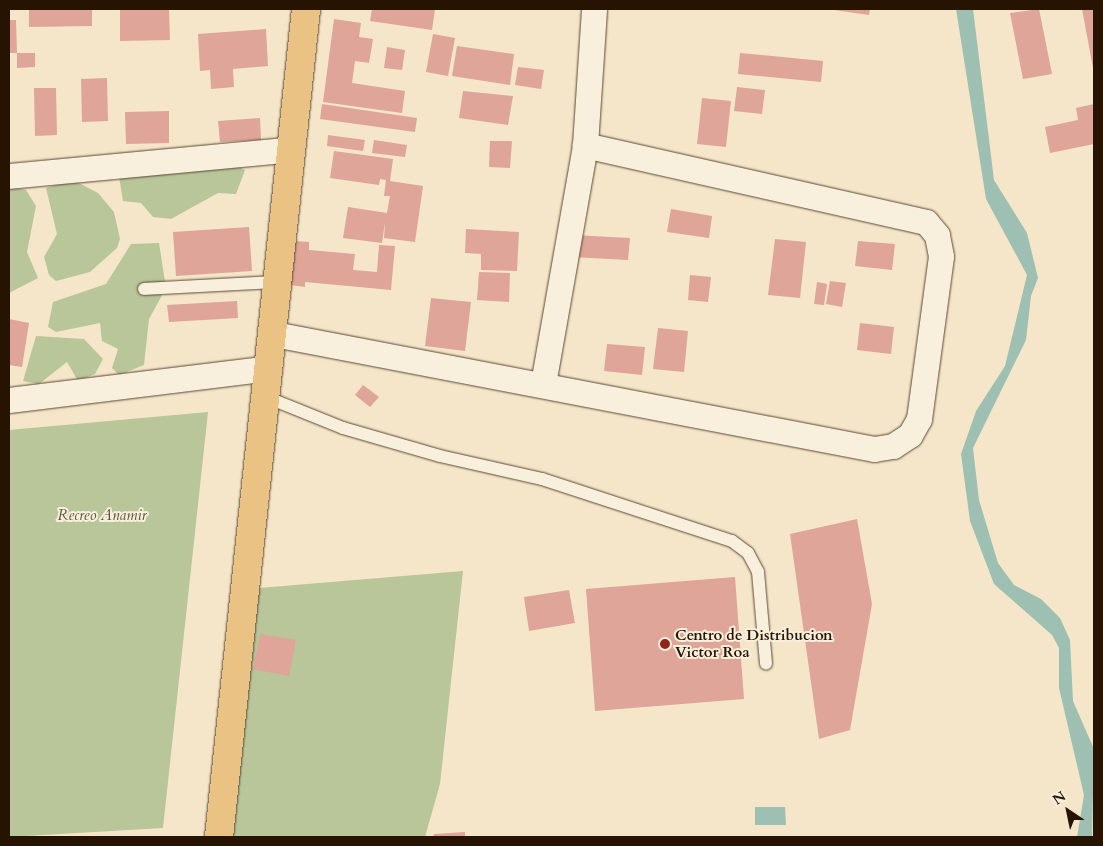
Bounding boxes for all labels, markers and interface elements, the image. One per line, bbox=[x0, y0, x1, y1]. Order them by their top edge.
park label: Recreo Anamir bbox=[57, 507, 147, 525]
place label: Centro de Distribucion Victor Roa bbox=[675, 626, 833, 661]
marker: Centro de Distribucion Victor Roa bbox=[659, 638, 671, 650]
north arrow bbox=[1043, 786, 1093, 836]
text: N bbox=[1049, 787, 1070, 809]

